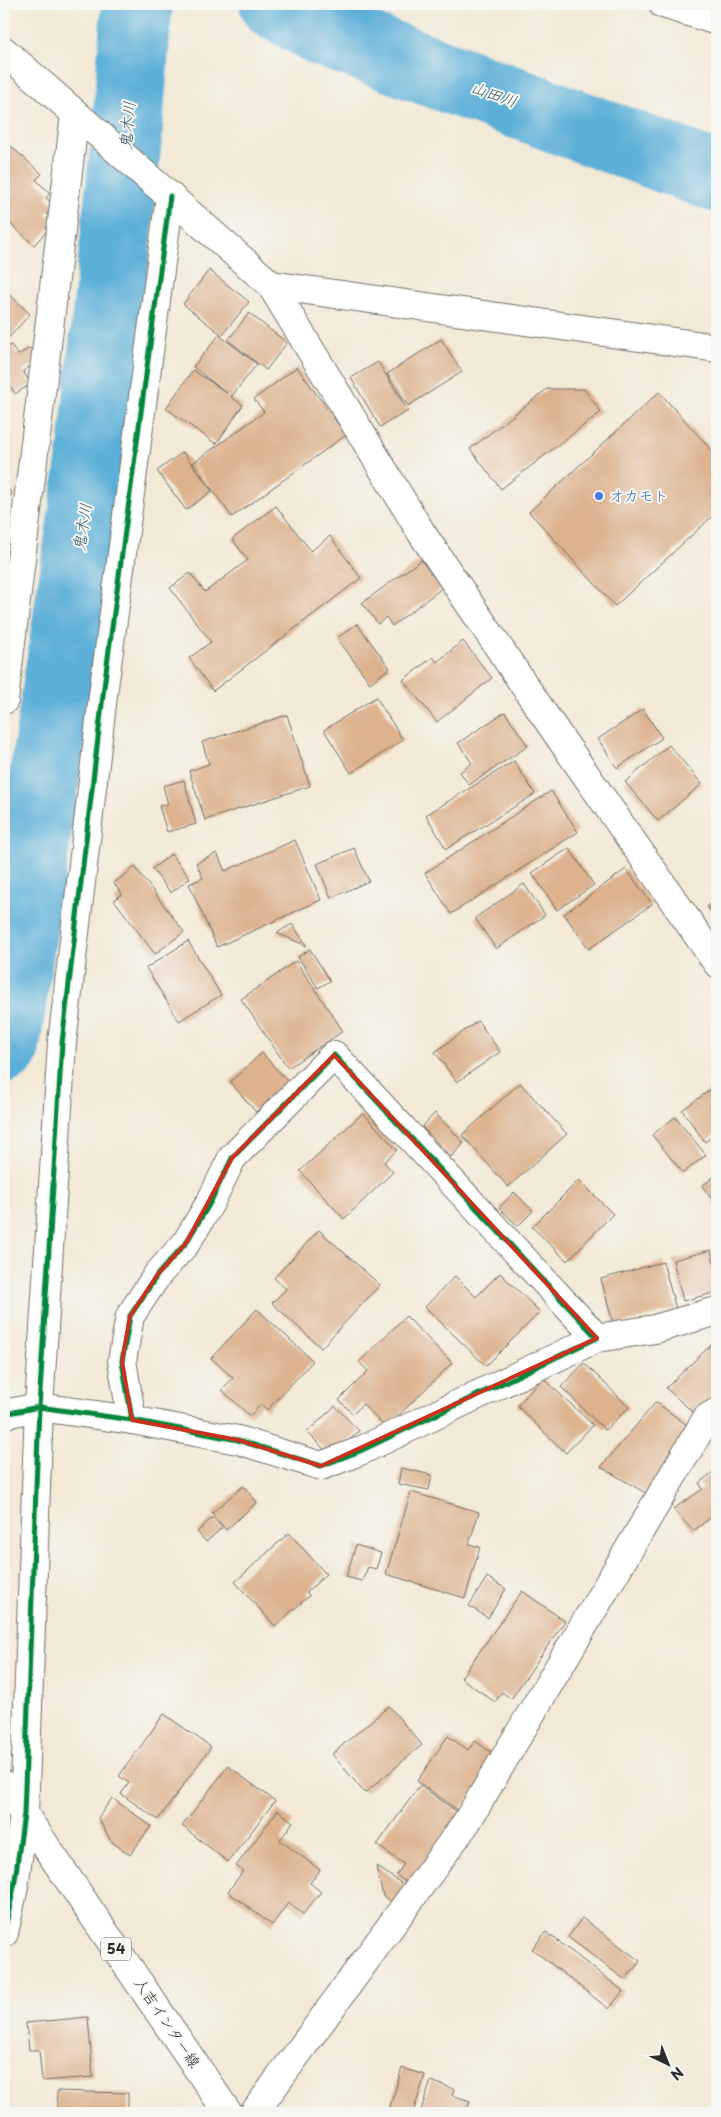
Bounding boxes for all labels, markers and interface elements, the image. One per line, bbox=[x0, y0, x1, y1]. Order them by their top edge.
water label: 山田川 bbox=[468, 74, 521, 113]
water label: 鬼木川 bbox=[112, 100, 140, 150]
place label: オカモト bbox=[609, 483, 669, 506]
marker: オカモト bbox=[593, 490, 605, 502]
water label: 鬼木川 bbox=[65, 501, 97, 552]
road number: 54 bbox=[101, 1938, 131, 1960]
street label: 人吉インター線 bbox=[130, 1972, 207, 2072]
north arrow bbox=[644, 2040, 694, 2090]
text: N bbox=[666, 2062, 688, 2085]

